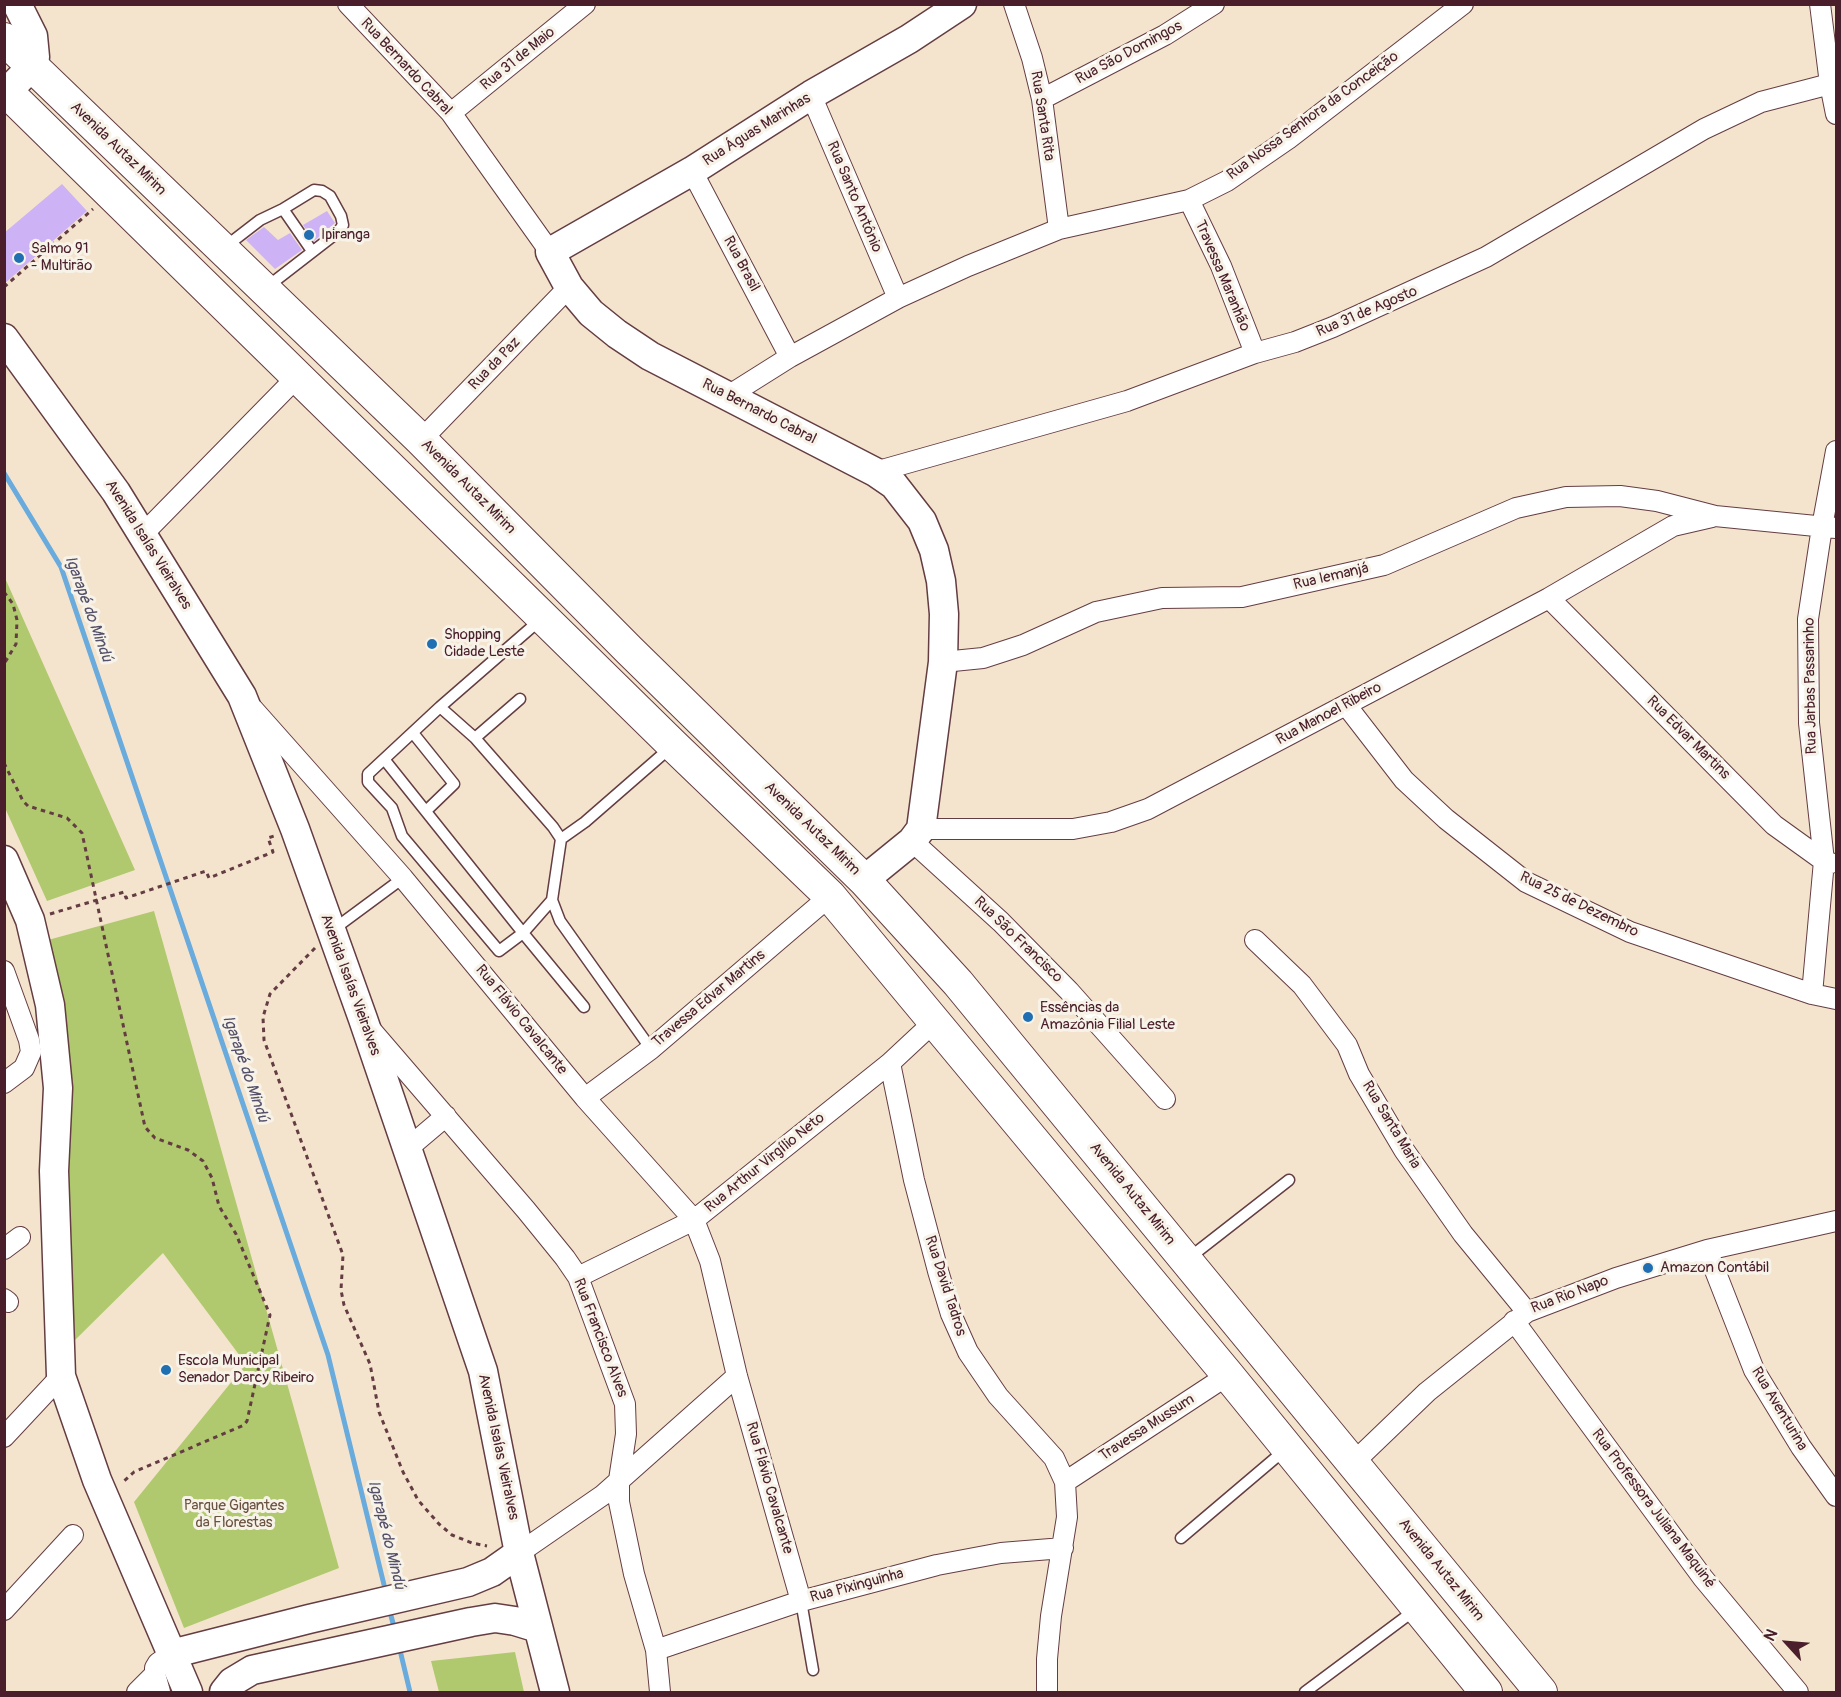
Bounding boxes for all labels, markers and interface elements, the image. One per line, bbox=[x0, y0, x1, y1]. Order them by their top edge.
street label: Rua Bernardo Cabral bbox=[356, 15, 456, 119]
street label: Rua São Domingos bbox=[1073, 17, 1185, 89]
street label: Rua 31 de Maio bbox=[477, 23, 559, 95]
street label: Rua Nossa Senhora da Conceição bbox=[1224, 48, 1402, 184]
street label: Rua Santa Rita bbox=[1026, 70, 1058, 162]
street label: Rua Águas Marinhas bbox=[700, 90, 814, 170]
street label: Avenida Autaz Mirim bbox=[66, 99, 170, 199]
street label: Rua Santo Antônio bbox=[822, 139, 886, 255]
street label: Travessa Maranhão bbox=[1190, 218, 1254, 334]
place label: Ipiranga bbox=[321, 226, 370, 244]
marker: Ipiranga bbox=[302, 228, 316, 242]
street label: Rua Brasil bbox=[719, 233, 763, 295]
place label: Salmo 91 - Multirão bbox=[31, 240, 92, 275]
marker: Salmo 91 - Multirão bbox=[12, 251, 26, 265]
street label: Rua 31 de Agosto bbox=[1314, 283, 1420, 341]
street label: Rua da Paz bbox=[465, 334, 525, 394]
street label: Rua Bernardo Cabral bbox=[699, 375, 819, 449]
street label: Avenida Autaz Mirim bbox=[417, 436, 519, 538]
street label: Avenida Isaías Vieiralves bbox=[101, 477, 195, 613]
water label: Igarapé do Mindú bbox=[60, 553, 116, 665]
street label: Rua Iemanjá bbox=[1292, 560, 1370, 594]
street label: Rua Jarbas Passarinho bbox=[1801, 617, 1821, 755]
place label: Shopping Cidade Leste bbox=[444, 626, 524, 661]
marker: Shopping Cidade Leste bbox=[425, 637, 439, 651]
street label: Rua Manoel Ribeiro bbox=[1273, 679, 1385, 749]
street label: Rua Edvar Martins bbox=[1643, 693, 1733, 783]
street label: Avenida Autaz Mirim bbox=[760, 779, 864, 879]
street label: Rua 25 de Dezembro bbox=[1517, 868, 1641, 942]
street label: Rua São Francisco bbox=[970, 893, 1066, 987]
street label: Avenida Isaías Vieiralves bbox=[316, 912, 384, 1058]
street label: Travessa Edvar Martins bbox=[649, 946, 769, 1052]
street label: Rua Flávio Cavalcante bbox=[471, 961, 571, 1079]
place label: Essências da Amazônia Filial Leste bbox=[1040, 999, 1175, 1034]
marker: Essências da Amazônia Filial Leste bbox=[1021, 1010, 1035, 1024]
water label: Igarapé do Mindú bbox=[218, 1013, 272, 1125]
street label: Rua Santa Maria bbox=[1358, 1078, 1424, 1172]
street label: Rua Arthur Virgílio Neto bbox=[702, 1109, 828, 1217]
street label: Avenida Autaz Mirim bbox=[1085, 1139, 1179, 1249]
street label: Rua David Tadros bbox=[920, 1234, 970, 1338]
place label: Amazon Contábil bbox=[1660, 1259, 1769, 1277]
marker: Amazon Contábil bbox=[1641, 1261, 1655, 1275]
street label: Rua Rio Napo bbox=[1529, 1272, 1611, 1318]
street label: Rua Francisco Alves bbox=[569, 1276, 631, 1400]
place label: Escola Municipal Senador Darcy Ribeiro bbox=[178, 1352, 314, 1387]
marker: Escola Municipal Senador Darcy Ribeiro bbox=[159, 1363, 173, 1377]
street label: Rua Aventurina bbox=[1747, 1364, 1811, 1454]
street label: Avenida Isaías Vieiralves bbox=[474, 1372, 522, 1522]
street label: Travessa Mussum bbox=[1096, 1391, 1198, 1465]
street label: Rua Flávio Cavalcante bbox=[742, 1420, 796, 1556]
street label: Rua Professora Juliana Maquiné bbox=[1587, 1426, 1719, 1592]
water label: Igarapé do Mindú bbox=[363, 1479, 409, 1591]
park label: Parque Gigantes da Florestas bbox=[184, 1497, 284, 1532]
street label: Avenida Autaz Mirim bbox=[1394, 1515, 1488, 1625]
street label: Rua Pixinguinha bbox=[808, 1565, 906, 1607]
north arrow bbox=[1757, 1613, 1817, 1673]
text: N bbox=[1759, 1626, 1782, 1644]

